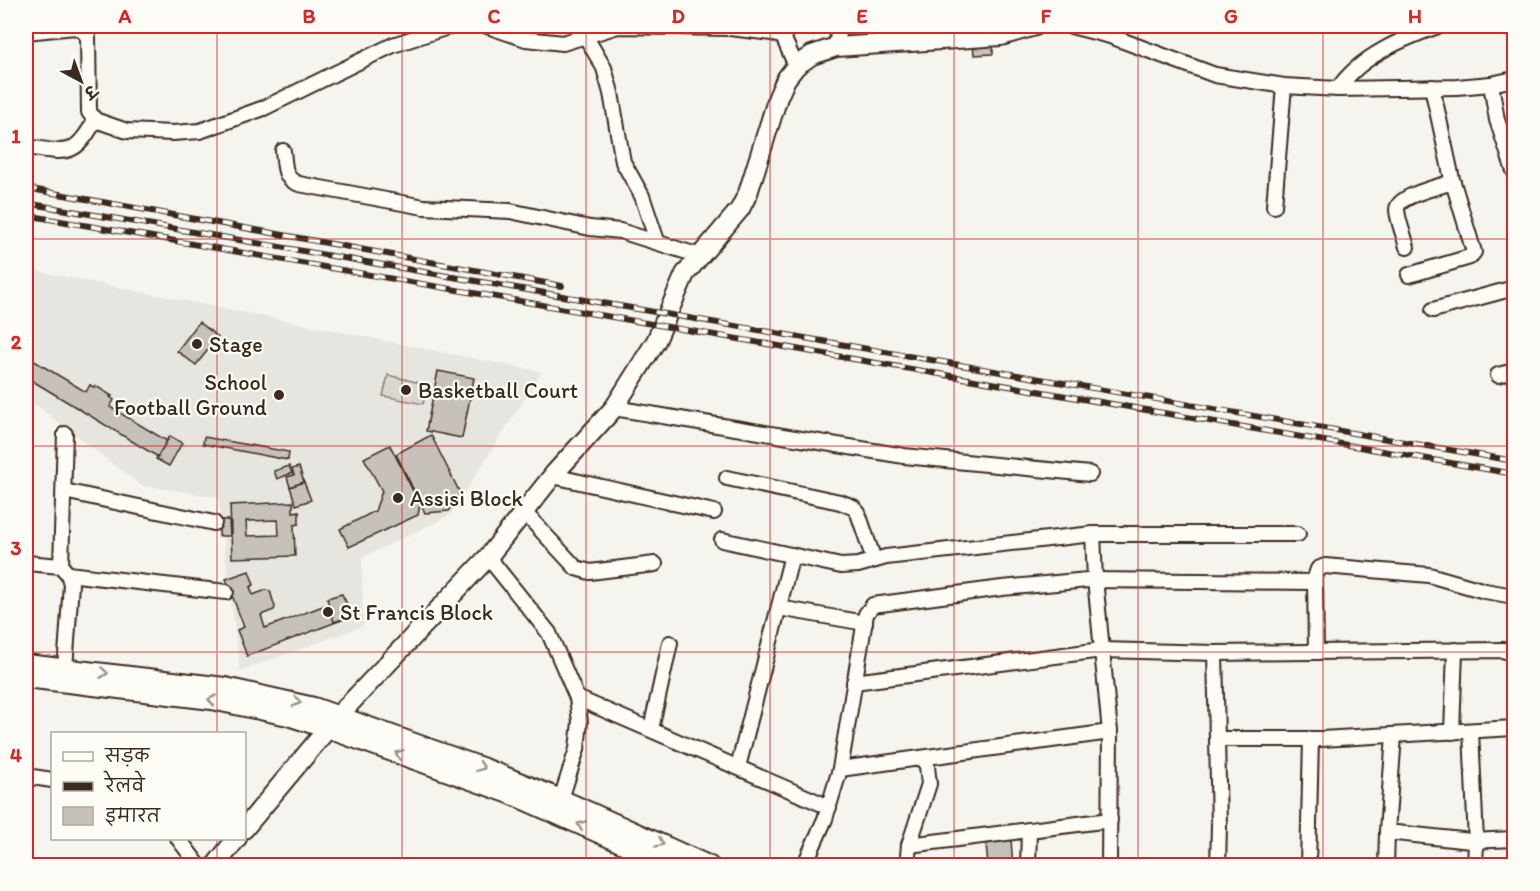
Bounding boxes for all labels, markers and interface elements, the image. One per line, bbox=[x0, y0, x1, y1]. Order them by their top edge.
text: A bbox=[118, 4, 132, 28]
text: B bbox=[303, 4, 316, 28]
text: C bbox=[488, 4, 501, 28]
text: D bbox=[671, 4, 685, 28]
text: E bbox=[856, 4, 868, 28]
text: F bbox=[1041, 4, 1052, 28]
text: G bbox=[1224, 4, 1238, 28]
text: H bbox=[1408, 4, 1422, 28]
north arrow bbox=[51, 51, 111, 111]
text: उ bbox=[79, 80, 102, 103]
text: 1 bbox=[11, 124, 21, 148]
text: 2 bbox=[11, 330, 22, 354]
place label: Stage bbox=[209, 331, 263, 358]
marker: Stage bbox=[190, 337, 204, 351]
place label: School Football Ground bbox=[114, 369, 267, 421]
place label: Basketball Court bbox=[418, 377, 578, 404]
marker: Basketball Court bbox=[399, 383, 413, 397]
marker: School Football Ground bbox=[272, 388, 286, 402]
place label: Assisi Block bbox=[410, 485, 523, 512]
marker: Assisi Block bbox=[391, 491, 405, 505]
text: 3 bbox=[11, 536, 22, 560]
place label: St Francis Block bbox=[340, 599, 493, 626]
marker: St Francis Block bbox=[321, 605, 335, 619]
one-way arrow bbox=[100, 666, 109, 679]
one-way arrow bbox=[208, 694, 218, 707]
one-way arrow bbox=[292, 695, 302, 708]
legend bbox=[51, 732, 246, 840]
text: 4 bbox=[10, 743, 22, 767]
text: सड़क bbox=[104, 745, 150, 767]
one-way arrow bbox=[394, 749, 405, 762]
one-way arrow bbox=[475, 759, 486, 772]
text: रेलवे bbox=[103, 770, 146, 797]
text: इमारत bbox=[105, 805, 161, 827]
one-way arrow bbox=[576, 821, 587, 833]
one-way arrow bbox=[654, 836, 665, 848]

